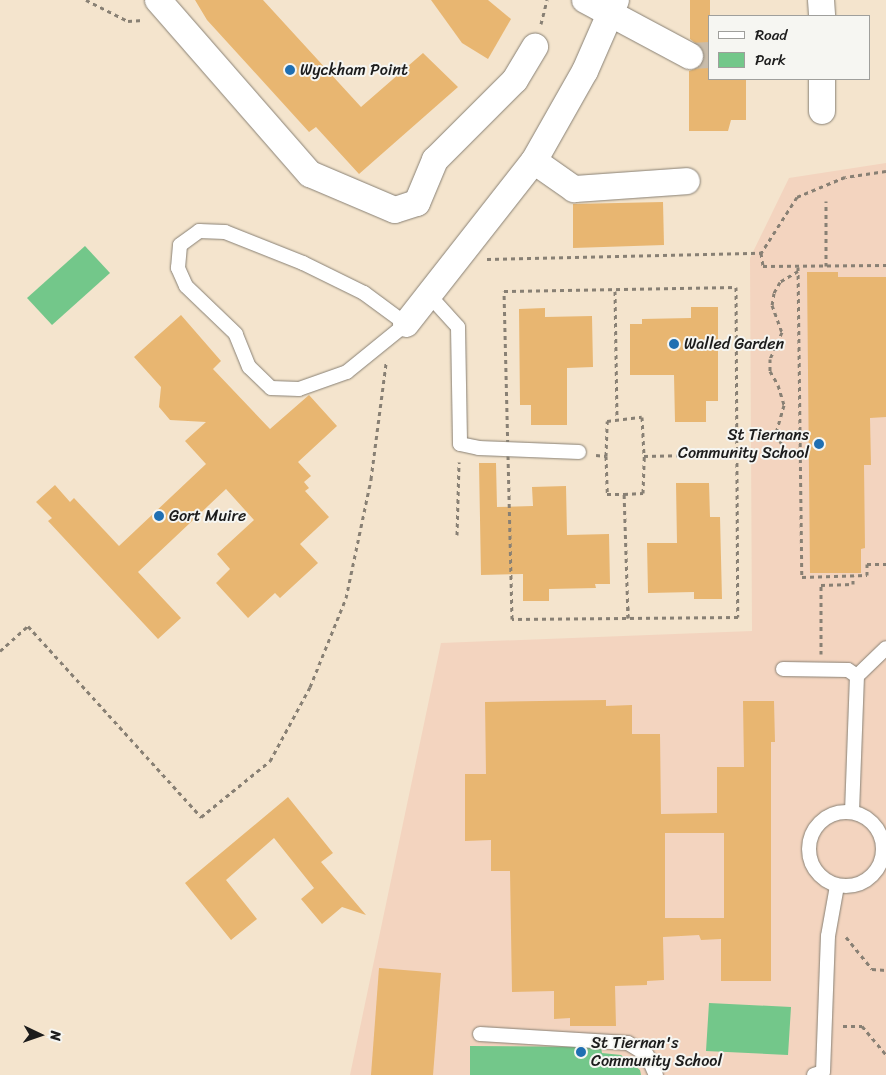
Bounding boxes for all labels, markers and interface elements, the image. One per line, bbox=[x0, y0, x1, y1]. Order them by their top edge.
legend bbox=[708, 15, 871, 80]
text: Road bbox=[755, 22, 787, 48]
text: Park bbox=[755, 47, 786, 73]
place label: Wyckham Point bbox=[300, 60, 408, 80]
marker: Wyckham Point bbox=[284, 64, 296, 76]
place label: Walled Garden bbox=[684, 334, 784, 354]
marker: Walled Garden bbox=[668, 338, 680, 350]
place label: St Tiernans Community School bbox=[678, 425, 809, 463]
marker: St Tiernans Community School bbox=[813, 438, 825, 450]
place label: Gort Muire bbox=[169, 506, 245, 526]
marker: Gort Muire bbox=[153, 510, 165, 522]
north arrow bbox=[15, 1010, 65, 1060]
text: N bbox=[43, 1030, 68, 1041]
place label: St Tiernan's Community School bbox=[591, 1033, 722, 1071]
marker: St Tiernan's Community School bbox=[575, 1046, 587, 1058]

